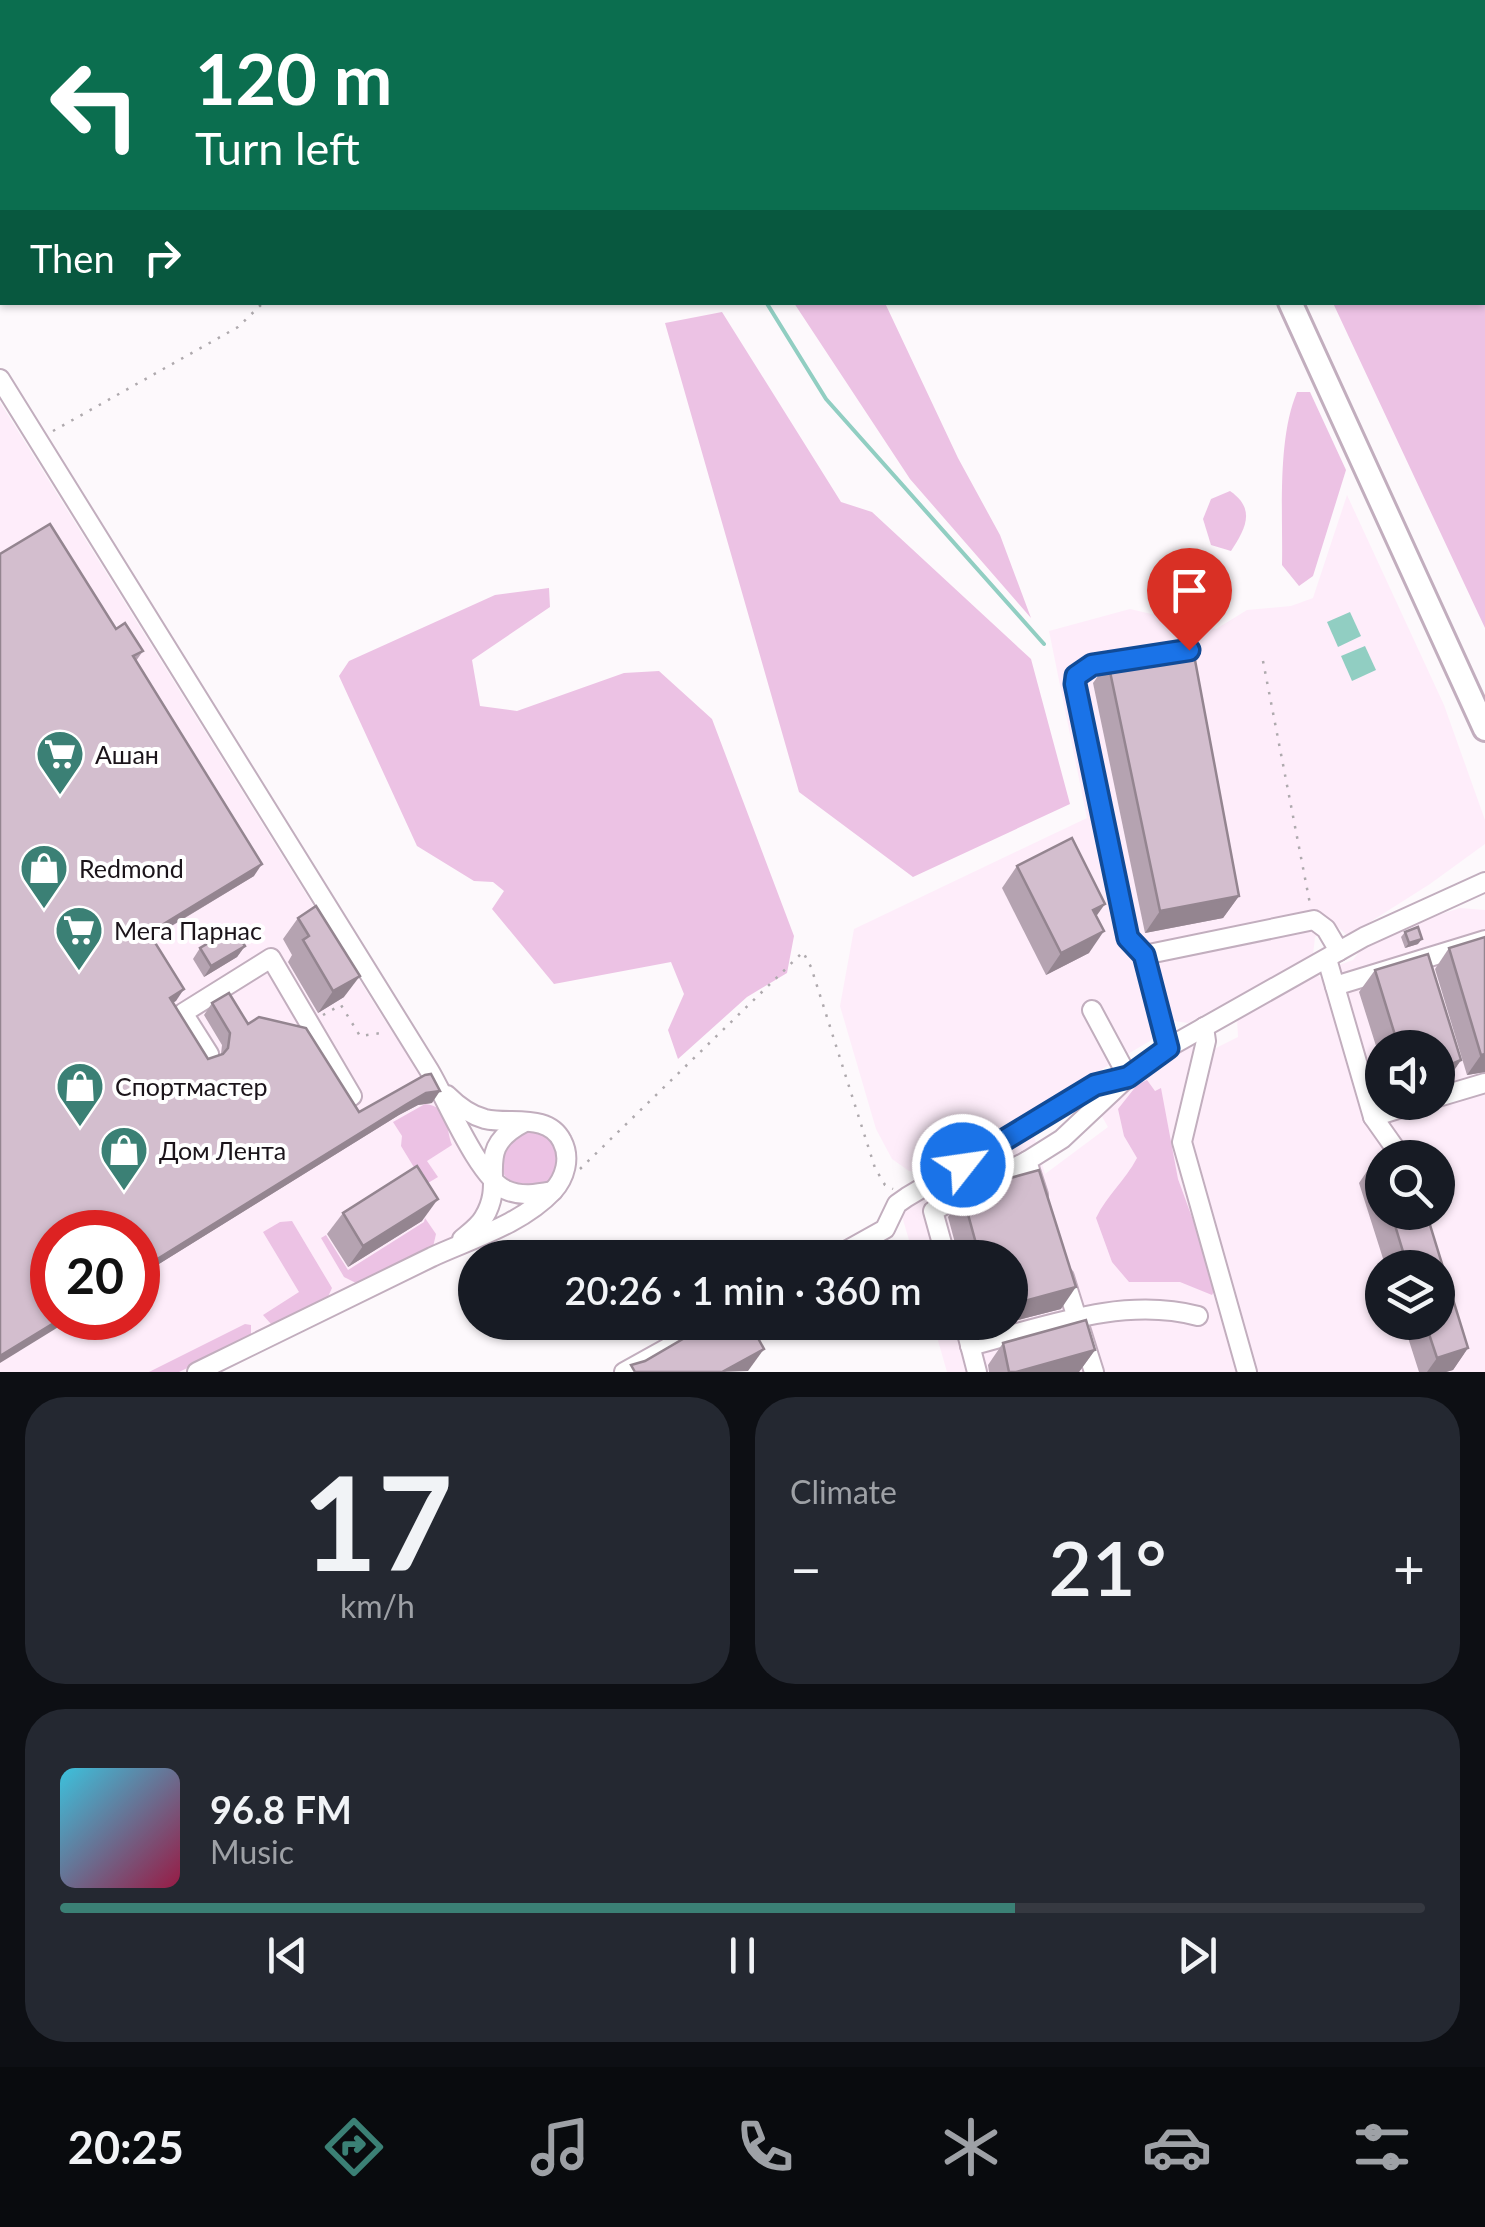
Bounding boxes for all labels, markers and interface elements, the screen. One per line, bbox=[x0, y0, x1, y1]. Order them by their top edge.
text: 120 m bbox=[195, 36, 392, 120]
icon: left bbox=[30, 40, 160, 170]
text: Turn left bbox=[195, 121, 360, 175]
icon: right bbox=[135, 230, 190, 285]
text: Then bbox=[30, 235, 115, 281]
pin bbox=[1147, 548, 1232, 651]
icon: arrive bbox=[1162, 563, 1217, 618]
supermarket icon: Ашан bbox=[34, 728, 86, 796]
place label: Ашан bbox=[95, 739, 159, 769]
shop icon: Redmond bbox=[18, 842, 70, 910]
place label: Redmond bbox=[79, 853, 184, 883]
supermarket icon: Мега Парнас bbox=[53, 904, 105, 972]
place label: Мега Парнас bbox=[114, 915, 262, 945]
map controls bbox=[1365, 1030, 1455, 1340]
button: sound bbox=[1365, 1030, 1455, 1120]
shop icon: Спортмастер bbox=[54, 1060, 106, 1128]
place label: Спортмастер bbox=[115, 1071, 268, 1101]
position arrow bbox=[911, 1113, 1015, 1217]
shop icon: Дом Лента bbox=[98, 1124, 150, 1192]
place label: Дом Лента bbox=[159, 1135, 286, 1165]
button: search bbox=[1365, 1140, 1455, 1230]
speed limit sign: 20 bbox=[30, 1210, 160, 1340]
button: layers bbox=[1365, 1250, 1455, 1340]
text: 20:26 · 1 min · 360 m bbox=[565, 1267, 921, 1313]
text: 17 bbox=[302, 1443, 453, 1599]
text: Climate bbox=[790, 1472, 897, 1511]
text: 21° bbox=[1048, 1522, 1167, 1612]
text: − bbox=[790, 1535, 822, 1601]
text: + bbox=[1393, 1535, 1425, 1601]
text: km/h bbox=[340, 1586, 415, 1625]
text: 96.8 FM bbox=[210, 1786, 352, 1832]
text: Music bbox=[210, 1832, 294, 1871]
icon: previous bbox=[260, 1928, 315, 1983]
icon: pause bbox=[715, 1928, 770, 1983]
icon: next bbox=[1170, 1928, 1225, 1983]
icon: directions bbox=[319, 2112, 389, 2182]
icon: music bbox=[525, 2112, 595, 2182]
icon: phone bbox=[730, 2112, 800, 2182]
icon: climate bbox=[936, 2112, 1006, 2182]
icon: car bbox=[1142, 2112, 1212, 2182]
icon: filters bbox=[1347, 2112, 1417, 2182]
text: 20:25 bbox=[68, 2120, 184, 2174]

